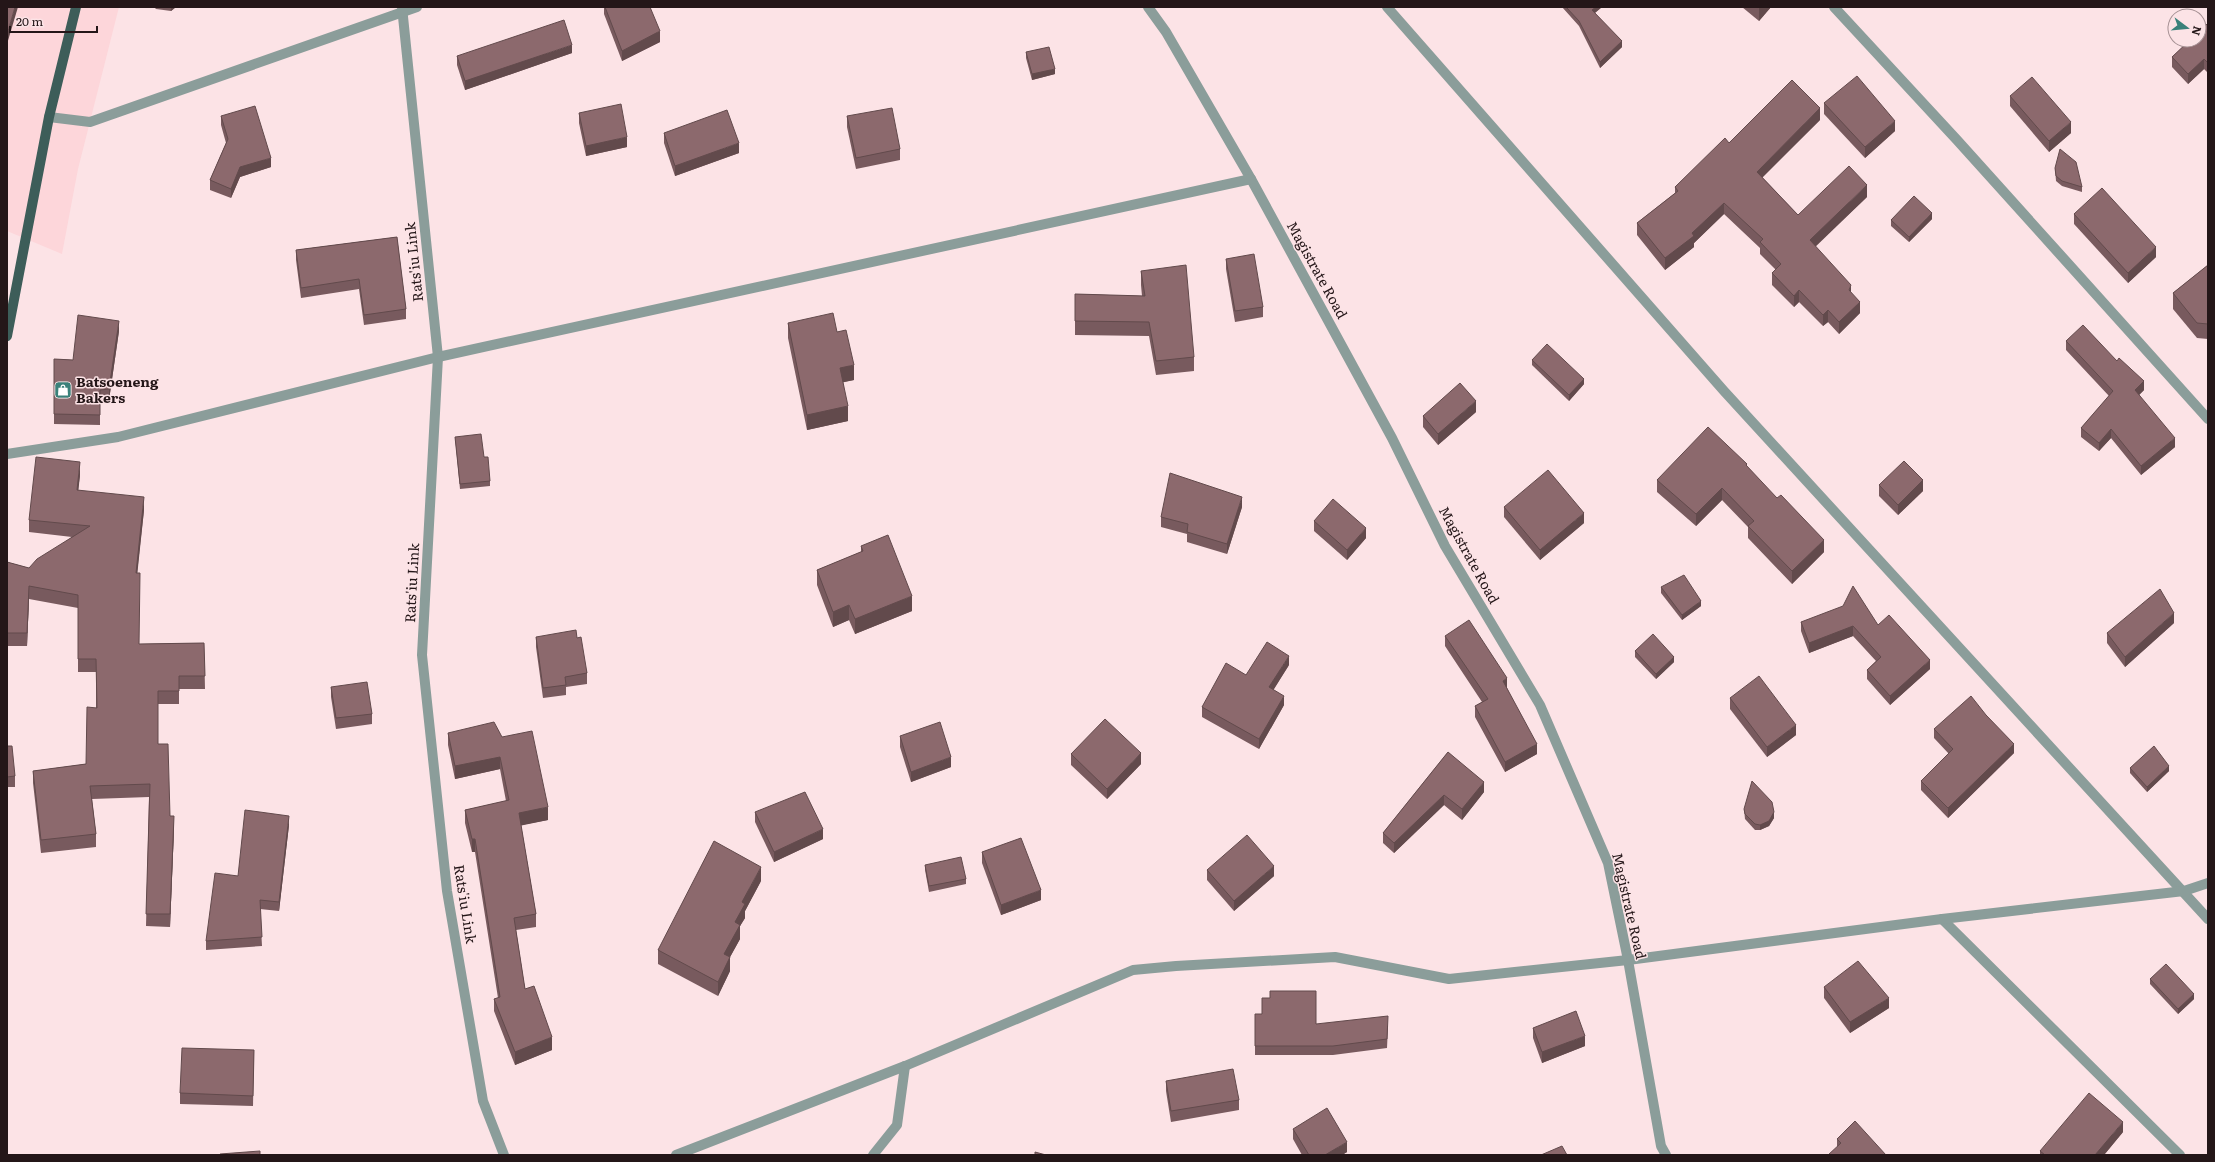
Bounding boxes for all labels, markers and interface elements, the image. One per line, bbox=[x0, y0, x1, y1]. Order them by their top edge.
scale bar bbox=[10, 8, 97, 34]
north arrow bbox=[2167, 8, 2207, 48]
text: 20 m bbox=[16, 12, 43, 30]
text: N bbox=[2189, 24, 2207, 38]
street label: Magistrate Road bbox=[1283, 217, 1353, 322]
street label: Rats'iu Link bbox=[399, 221, 427, 303]
place label: Batsoeneng Bakers bbox=[76, 371, 159, 407]
shop icon: Batsoeneng Bakers bbox=[53, 380, 73, 400]
street label: Magistrate Road bbox=[1435, 502, 1505, 607]
street label: Rats'iu Link bbox=[399, 542, 423, 623]
street label: Magistrate Road bbox=[1608, 851, 1652, 961]
street label: Rats'iu Link bbox=[450, 863, 482, 945]

